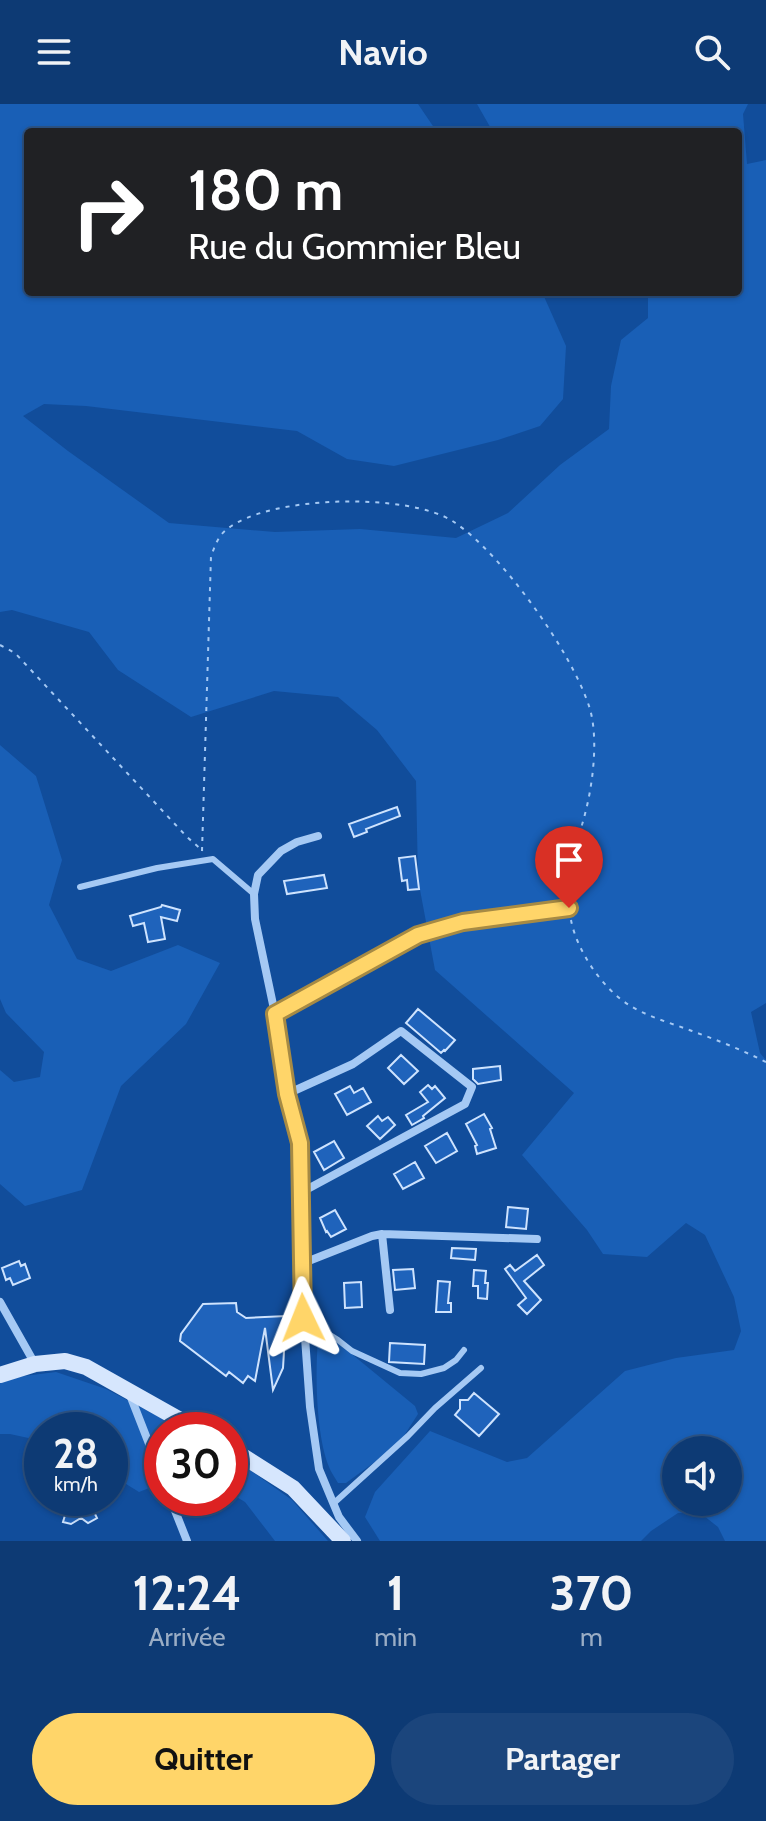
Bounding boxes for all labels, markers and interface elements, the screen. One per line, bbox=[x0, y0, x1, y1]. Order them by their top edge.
icon: menu bbox=[32, 30, 76, 74]
text: Navio bbox=[338, 30, 428, 74]
icon: search bbox=[690, 30, 734, 74]
text: 180 m bbox=[188, 156, 343, 224]
icon: right bbox=[56, 160, 160, 264]
text: Rue du Gommier Bleu bbox=[188, 224, 521, 268]
pin bbox=[535, 826, 603, 908]
icon: arrive bbox=[547, 838, 591, 882]
position arrow bbox=[261, 1276, 345, 1360]
speed limit sign: 30 bbox=[144, 1412, 248, 1516]
text: 28 bbox=[53, 1429, 99, 1478]
map controls bbox=[662, 1436, 742, 1516]
button: sound bbox=[662, 1436, 742, 1516]
text: km/h bbox=[54, 1472, 98, 1496]
text: 12:24 bbox=[133, 1564, 242, 1622]
text: 1 bbox=[387, 1564, 404, 1622]
text: 370 bbox=[550, 1564, 633, 1622]
text: Arrivée bbox=[148, 1621, 226, 1653]
text: min bbox=[374, 1621, 417, 1653]
text: m bbox=[580, 1621, 603, 1653]
button: Quitter bbox=[32, 1713, 375, 1805]
button: Partager bbox=[391, 1713, 734, 1805]

